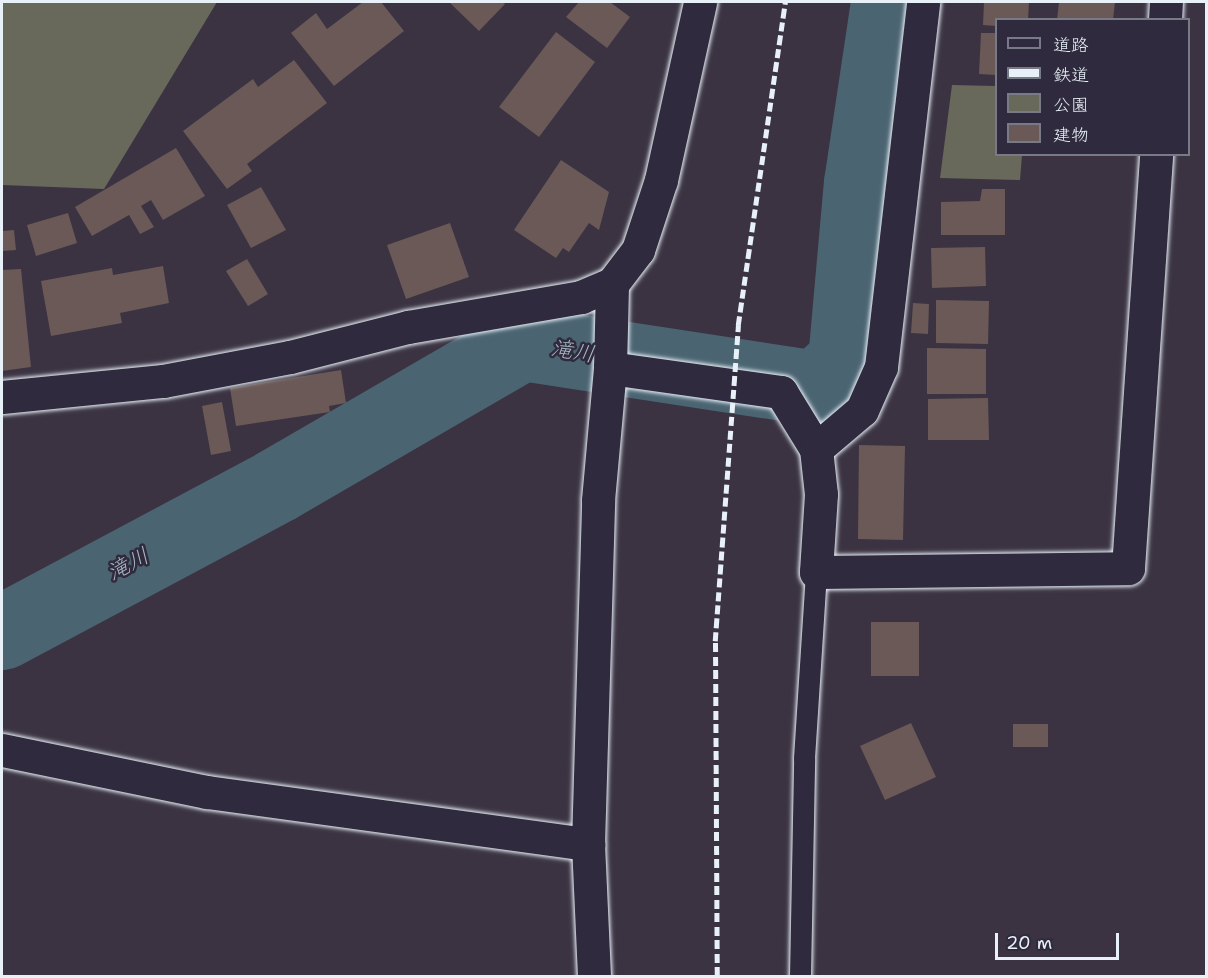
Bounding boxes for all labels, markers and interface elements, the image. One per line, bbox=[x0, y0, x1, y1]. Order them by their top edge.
legend bbox=[995, 18, 1190, 156]
text: 道路 bbox=[1053, 33, 1089, 57]
text: 鉄道 bbox=[1053, 63, 1089, 87]
text: 公園 bbox=[1053, 93, 1089, 117]
text: 建物 bbox=[1053, 123, 1089, 147]
water label: 滝川 bbox=[549, 335, 597, 367]
water label: 滝川 bbox=[102, 542, 154, 586]
scale bar bbox=[998, 921, 1122, 959]
text: 20 m bbox=[1006, 931, 1052, 955]

